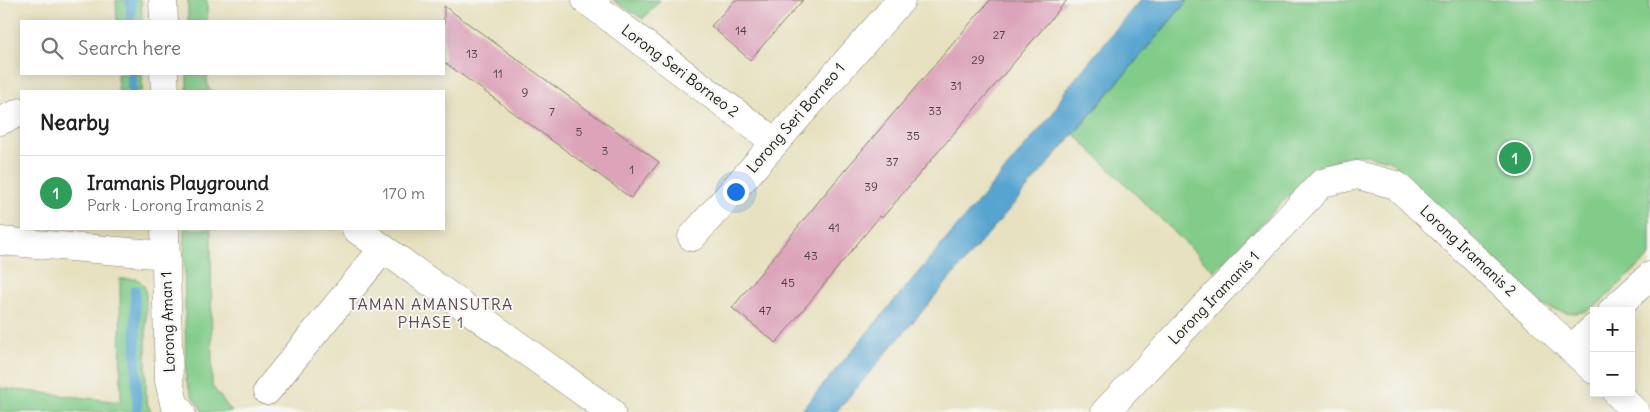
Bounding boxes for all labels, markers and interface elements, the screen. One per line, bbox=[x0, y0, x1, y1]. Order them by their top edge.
search box bbox=[20, 20, 445, 75]
street label: Lorong Seri Borneo 2 bbox=[618, 20, 743, 121]
house number: 14 bbox=[735, 23, 747, 38]
house number: 27 bbox=[993, 27, 1005, 42]
icon: search bbox=[38, 34, 66, 62]
text: Search here bbox=[78, 36, 181, 60]
house number: 13 bbox=[466, 46, 478, 61]
house number: 29 bbox=[971, 52, 985, 67]
street label: Lorong Seri Borneo 1 bbox=[743, 59, 849, 177]
house number: 11 bbox=[493, 66, 503, 81]
house number: 31 bbox=[950, 78, 962, 93]
house number: 9 bbox=[522, 85, 529, 100]
house number: 33 bbox=[928, 103, 942, 118]
house number: 7 bbox=[549, 104, 555, 119]
text: Nearby bbox=[40, 109, 110, 136]
house number: 5 bbox=[576, 124, 583, 139]
house number: 35 bbox=[906, 128, 920, 143]
pin: 1 bbox=[1499, 139, 1531, 177]
house number: 3 bbox=[602, 143, 609, 158]
house number: 37 bbox=[886, 154, 898, 169]
house number: 1 bbox=[630, 162, 634, 177]
text: Iramanis Playground bbox=[87, 171, 269, 195]
your location bbox=[723, 179, 749, 205]
house number: 39 bbox=[864, 179, 878, 194]
text: 1 bbox=[53, 183, 59, 203]
text: 170 m bbox=[382, 183, 425, 203]
text: Park · Lorong Iramanis 2 bbox=[87, 195, 264, 215]
street label: Lorong Iramanis 2 bbox=[1416, 201, 1520, 300]
house number: 41 bbox=[828, 220, 840, 235]
street label: Lorong Iramanis 1 bbox=[1164, 247, 1263, 348]
house number: 43 bbox=[804, 248, 818, 263]
street label: Lorong Aman 1 bbox=[156, 271, 179, 373]
house number: 45 bbox=[781, 275, 795, 290]
district label: TAMAN AMANSUTRA PHASE 1 bbox=[349, 294, 513, 332]
house number: 47 bbox=[759, 303, 771, 318]
map controls bbox=[1590, 307, 1635, 397]
button: + bbox=[1590, 307, 1635, 352]
button: − bbox=[1590, 352, 1635, 397]

